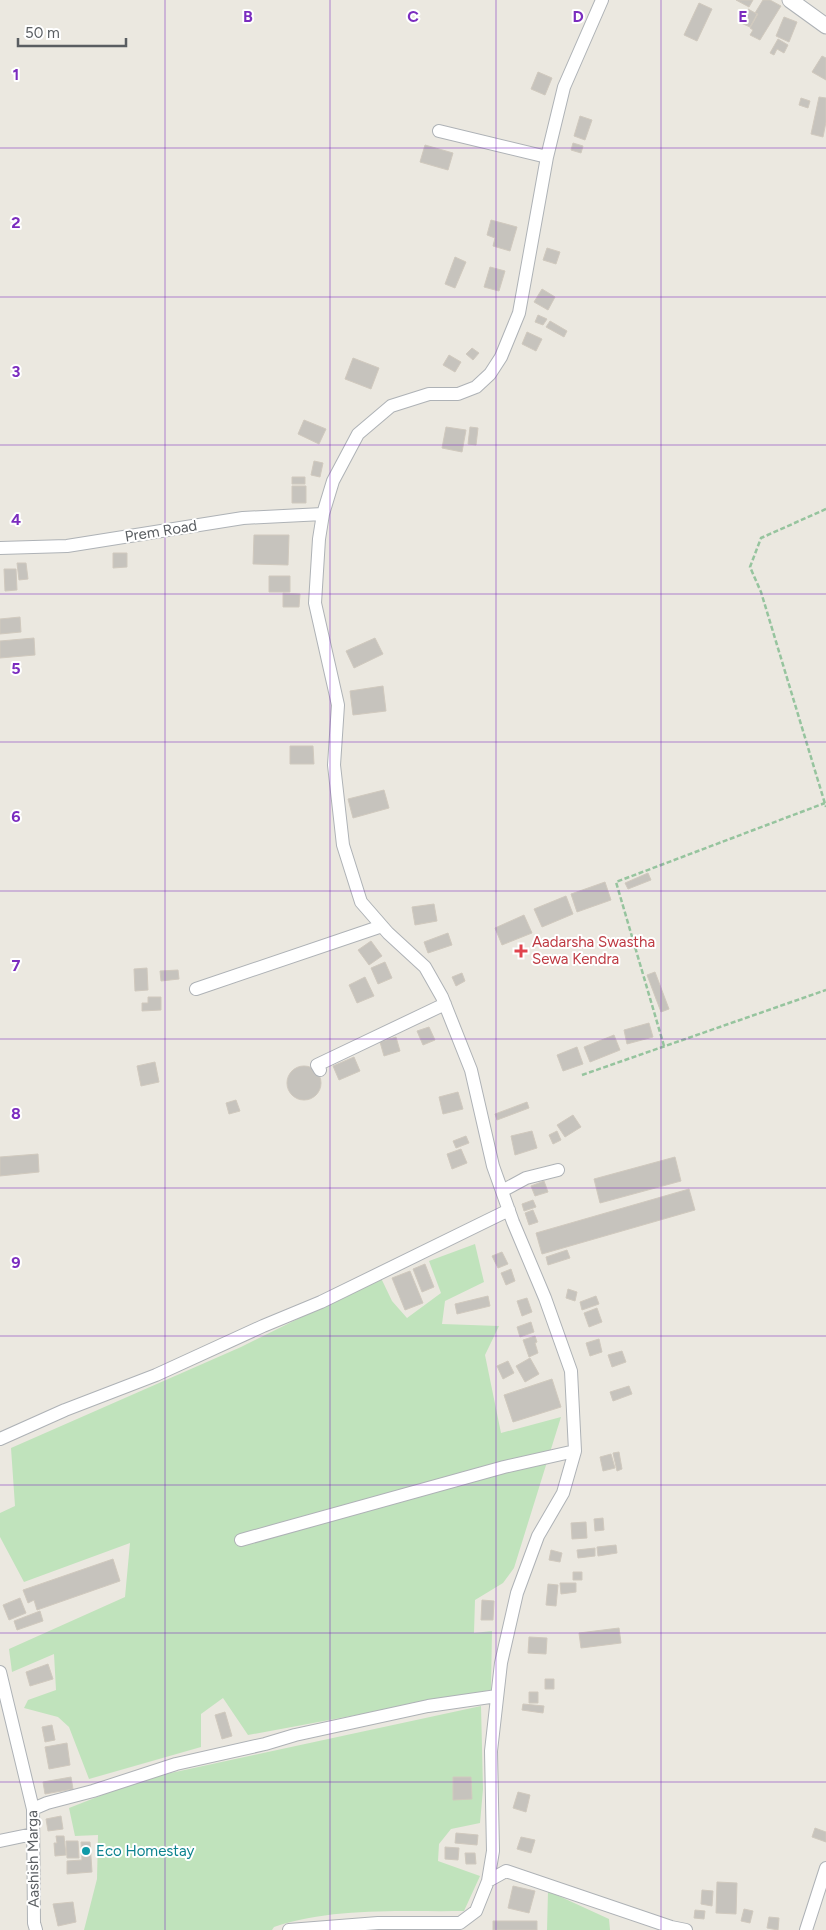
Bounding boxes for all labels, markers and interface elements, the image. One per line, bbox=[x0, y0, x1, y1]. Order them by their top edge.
text: B bbox=[243, 7, 253, 26]
text: C bbox=[407, 7, 419, 26]
text: D bbox=[572, 7, 584, 26]
text: E bbox=[738, 7, 748, 26]
scale bar bbox=[18, 15, 125, 47]
text: 50 m bbox=[25, 24, 60, 42]
text: 1 bbox=[13, 65, 19, 84]
text: 2 bbox=[11, 213, 21, 232]
text: 3 bbox=[12, 362, 21, 381]
text: 4 bbox=[11, 510, 21, 529]
street label: Prem Road bbox=[124, 516, 198, 546]
text: 5 bbox=[11, 659, 21, 678]
text: 6 bbox=[11, 807, 21, 826]
place label: Aadarsha Swastha Sewa Kendra bbox=[532, 933, 655, 968]
marker: Aadarsha Swastha Sewa Kendra bbox=[514, 944, 528, 958]
text: 7 bbox=[12, 956, 21, 975]
text: 8 bbox=[11, 1104, 21, 1123]
text: 9 bbox=[11, 1253, 21, 1272]
street label: Aashish Marga bbox=[23, 1810, 43, 1908]
place label: Eco Homestay bbox=[96, 1842, 194, 1860]
marker: Eco Homestay bbox=[80, 1845, 92, 1857]

